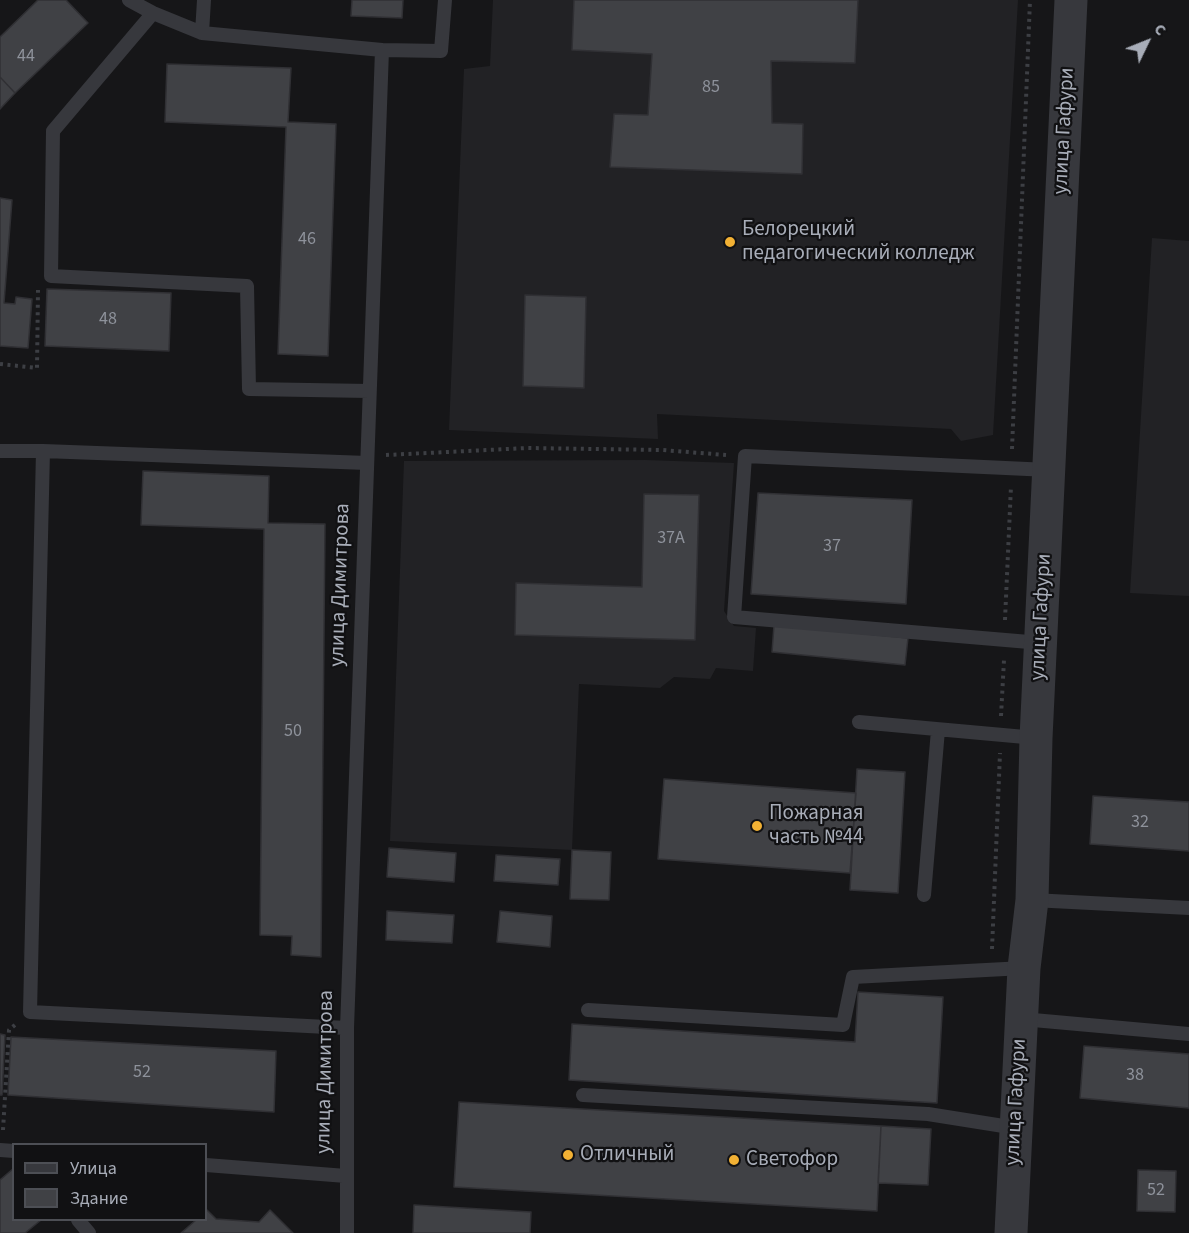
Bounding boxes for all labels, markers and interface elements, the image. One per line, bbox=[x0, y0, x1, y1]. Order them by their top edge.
north arrow bbox=[1117, 12, 1177, 72]
text: С bbox=[1149, 19, 1171, 41]
house number: 44 bbox=[17, 46, 35, 68]
street label: улица Гафури bbox=[1049, 67, 1081, 195]
house number: 85 bbox=[702, 77, 720, 99]
place label: Белорецкий педагогический колледж bbox=[742, 217, 974, 267]
house number: 46 bbox=[298, 229, 316, 251]
marker: Белорецкий педагогический колледж bbox=[723, 235, 737, 249]
house number: 48 bbox=[99, 309, 117, 331]
street label: улица Димитрова bbox=[326, 503, 356, 667]
house number: 37А bbox=[657, 528, 685, 550]
house number: 37 bbox=[823, 536, 841, 558]
street label: улица Гафури bbox=[1026, 553, 1058, 681]
house number: 50 bbox=[284, 721, 302, 743]
place label: Пожарная часть №44 bbox=[769, 801, 864, 851]
house number: 32 bbox=[1131, 812, 1149, 834]
marker: Пожарная часть №44 bbox=[750, 819, 764, 833]
street label: улица Димитрова bbox=[312, 990, 340, 1154]
street label: улица Гафури bbox=[1001, 1038, 1033, 1166]
house number: 52 bbox=[133, 1062, 151, 1084]
house number: 38 bbox=[1126, 1065, 1144, 1087]
place label: Отличный bbox=[580, 1142, 674, 1168]
legend bbox=[12, 1143, 207, 1221]
place label: Светофор bbox=[746, 1147, 838, 1173]
marker: Отличный bbox=[561, 1148, 575, 1162]
marker: Светофор bbox=[727, 1153, 741, 1167]
text: Улица bbox=[70, 1156, 117, 1181]
house number: 52 bbox=[1147, 1180, 1165, 1202]
text: Здание bbox=[70, 1186, 128, 1211]

